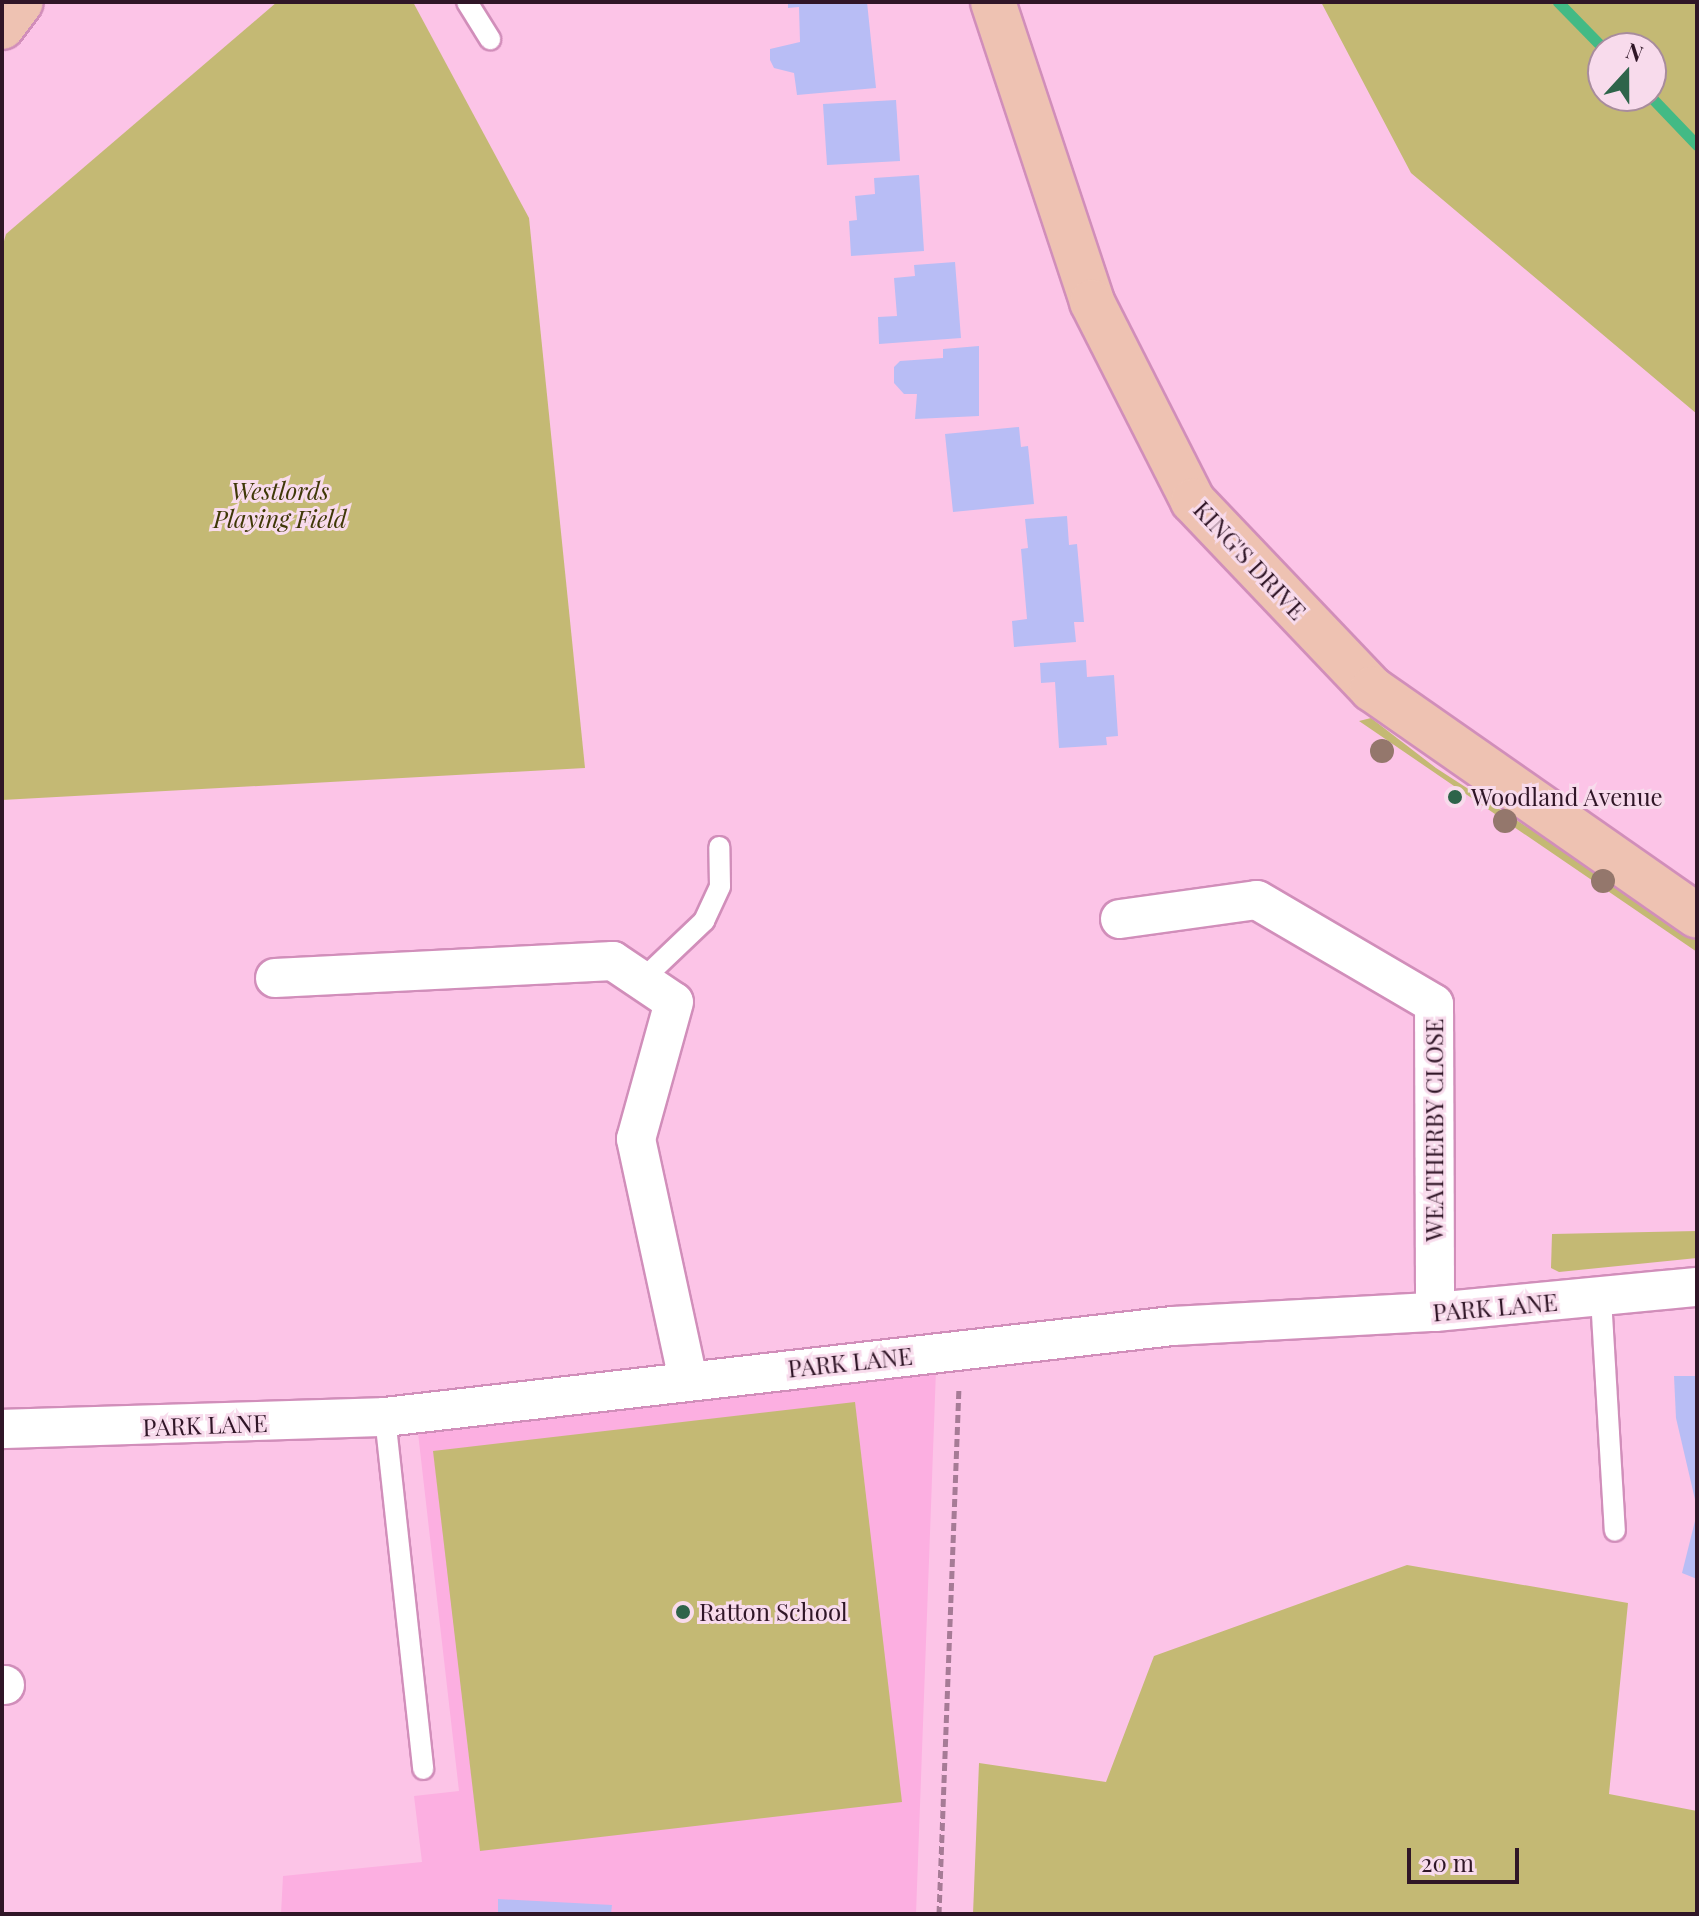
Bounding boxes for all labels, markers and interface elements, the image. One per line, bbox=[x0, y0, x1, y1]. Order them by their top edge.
north arrow bbox=[1587, 32, 1667, 112]
text: N bbox=[1622, 35, 1648, 68]
park label: Westlords Playing Field bbox=[213, 477, 347, 533]
street label: KING'S DRIVE bbox=[1188, 495, 1312, 625]
place label: Woodland Avenue bbox=[1471, 783, 1664, 811]
marker: Woodland Avenue bbox=[1446, 788, 1464, 806]
street label: WEATHERBY CLOSE bbox=[1420, 1018, 1448, 1242]
street label: PARK LANE bbox=[1431, 1287, 1559, 1327]
street label: PARK LANE bbox=[786, 1341, 914, 1383]
street label: PARK LANE bbox=[142, 1408, 268, 1442]
place label: Ratton School bbox=[699, 1598, 848, 1626]
marker: Ratton School bbox=[674, 1603, 692, 1621]
scale bar bbox=[1411, 1832, 1523, 1882]
text: 20 m bbox=[1421, 1846, 1474, 1878]

